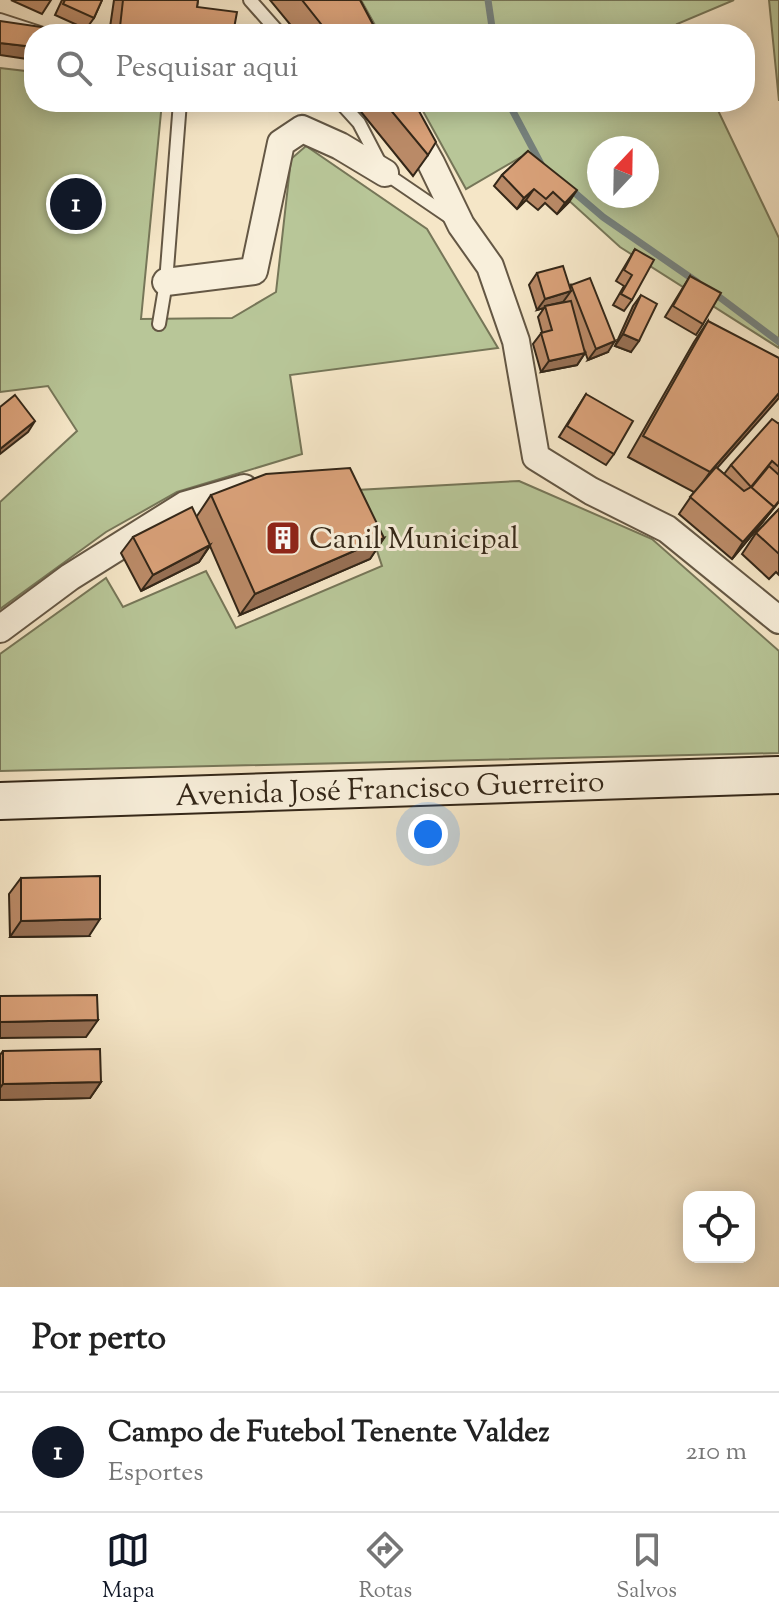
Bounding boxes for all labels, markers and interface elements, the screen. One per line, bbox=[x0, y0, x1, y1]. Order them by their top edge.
search box bbox=[24, 24, 755, 112]
icon: search bbox=[52, 46, 96, 90]
text: Pesquisar aqui bbox=[116, 47, 298, 90]
north arrow bbox=[587, 136, 659, 208]
pin: 1 bbox=[50, 174, 102, 234]
building icon: Canil Municipal bbox=[264, 519, 302, 557]
place label: Canil Municipal bbox=[309, 519, 519, 562]
street label: Avenida José Francisco Guerreiro bbox=[175, 762, 605, 819]
your location bbox=[408, 814, 448, 854]
map controls bbox=[683, 1191, 755, 1263]
button: locate bbox=[683, 1191, 755, 1263]
text: Por perto bbox=[32, 1315, 166, 1364]
text: Campo de Futebol Tenente Valdez bbox=[108, 1412, 550, 1455]
text: 1 bbox=[54, 1434, 62, 1471]
text: 210 m bbox=[685, 1434, 747, 1471]
text: Esportes bbox=[108, 1455, 204, 1492]
tab: Mapa bbox=[102, 1528, 155, 1608]
tab: Rotas bbox=[359, 1528, 412, 1608]
tab: Salvos bbox=[616, 1528, 677, 1608]

